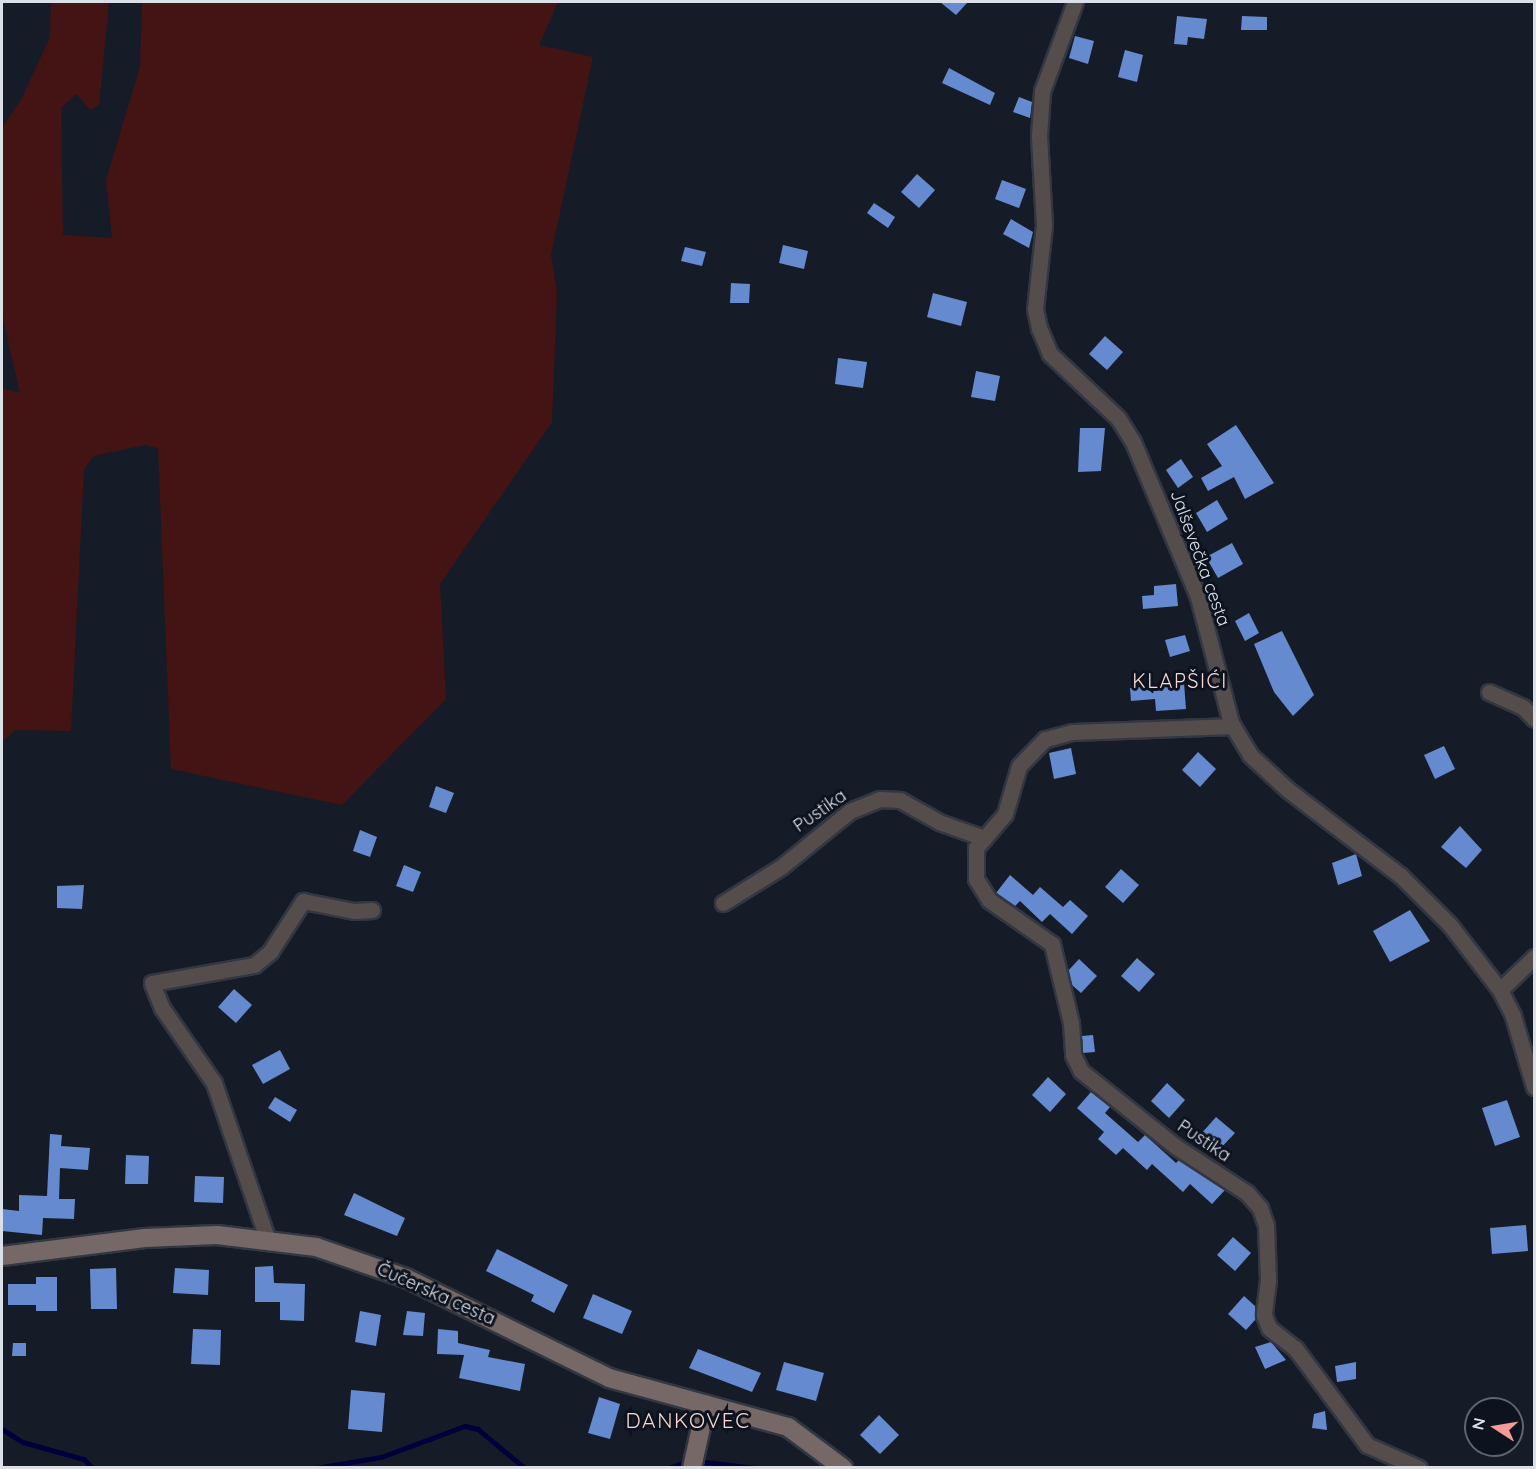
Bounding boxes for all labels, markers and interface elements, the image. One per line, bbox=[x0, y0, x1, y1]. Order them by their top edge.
street label: Jalševečka cesta bbox=[1165, 487, 1235, 629]
district label: KLAPŠIĆI bbox=[1132, 668, 1228, 692]
street label: Pustika bbox=[789, 785, 851, 837]
street label: Pustika bbox=[1173, 1115, 1235, 1167]
street label: Čučerska cesta bbox=[374, 1258, 498, 1330]
north arrow bbox=[1464, 1397, 1524, 1457]
district label: DANKOVEC bbox=[626, 1407, 750, 1433]
text: N bbox=[1467, 1416, 1489, 1432]

